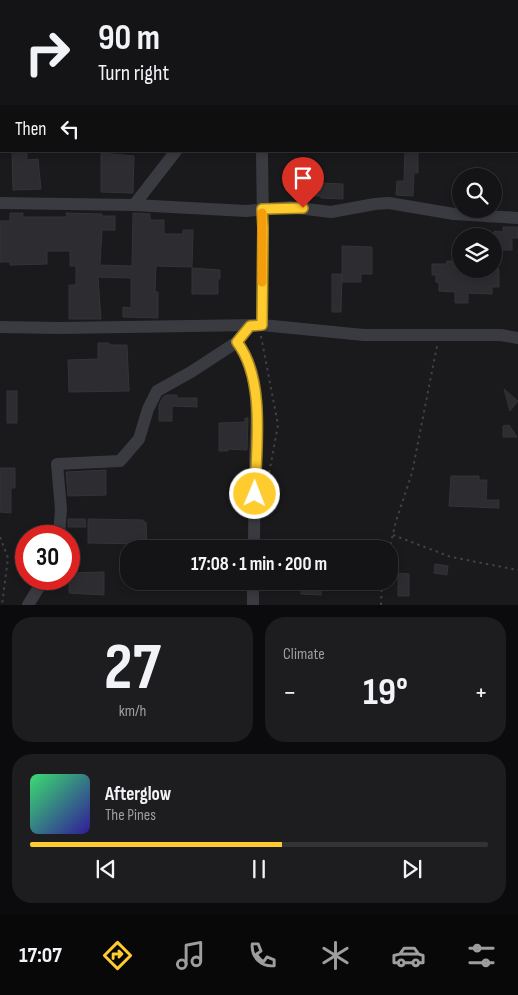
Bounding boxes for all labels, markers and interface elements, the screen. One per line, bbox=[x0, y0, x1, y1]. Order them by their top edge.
text: 90 m bbox=[98, 17, 160, 60]
icon: right bbox=[15, 20, 80, 85]
text: Turn right bbox=[98, 60, 169, 87]
icon: left bbox=[56, 115, 84, 143]
text: Then bbox=[15, 118, 46, 141]
pin bbox=[282, 157, 324, 208]
icon: arrive bbox=[289, 164, 317, 192]
map controls bbox=[452, 168, 502, 278]
button: search bbox=[452, 168, 502, 218]
button: layers bbox=[452, 228, 502, 278]
position arrow bbox=[228, 467, 280, 519]
speed limit sign: 30 bbox=[15, 525, 80, 590]
text: 17:08 · 1 min · 200 m bbox=[191, 553, 327, 576]
text: 27 bbox=[104, 630, 161, 708]
text: Climate bbox=[283, 645, 325, 664]
text: 19° bbox=[363, 670, 408, 715]
text: − bbox=[283, 676, 297, 709]
text: + bbox=[474, 676, 488, 709]
text: km/h bbox=[119, 702, 146, 721]
text: Afterglow bbox=[105, 783, 171, 806]
text: The Pines bbox=[105, 806, 156, 825]
icon: previous bbox=[92, 855, 120, 883]
icon: pause bbox=[245, 855, 273, 883]
icon: next bbox=[398, 855, 426, 883]
icon: directions bbox=[100, 938, 135, 973]
icon: music bbox=[173, 938, 208, 973]
icon: phone bbox=[245, 938, 280, 973]
icon: climate bbox=[318, 938, 353, 973]
icon: car bbox=[391, 938, 426, 973]
icon: filters bbox=[464, 938, 499, 973]
text: 17:07 bbox=[19, 942, 62, 969]

